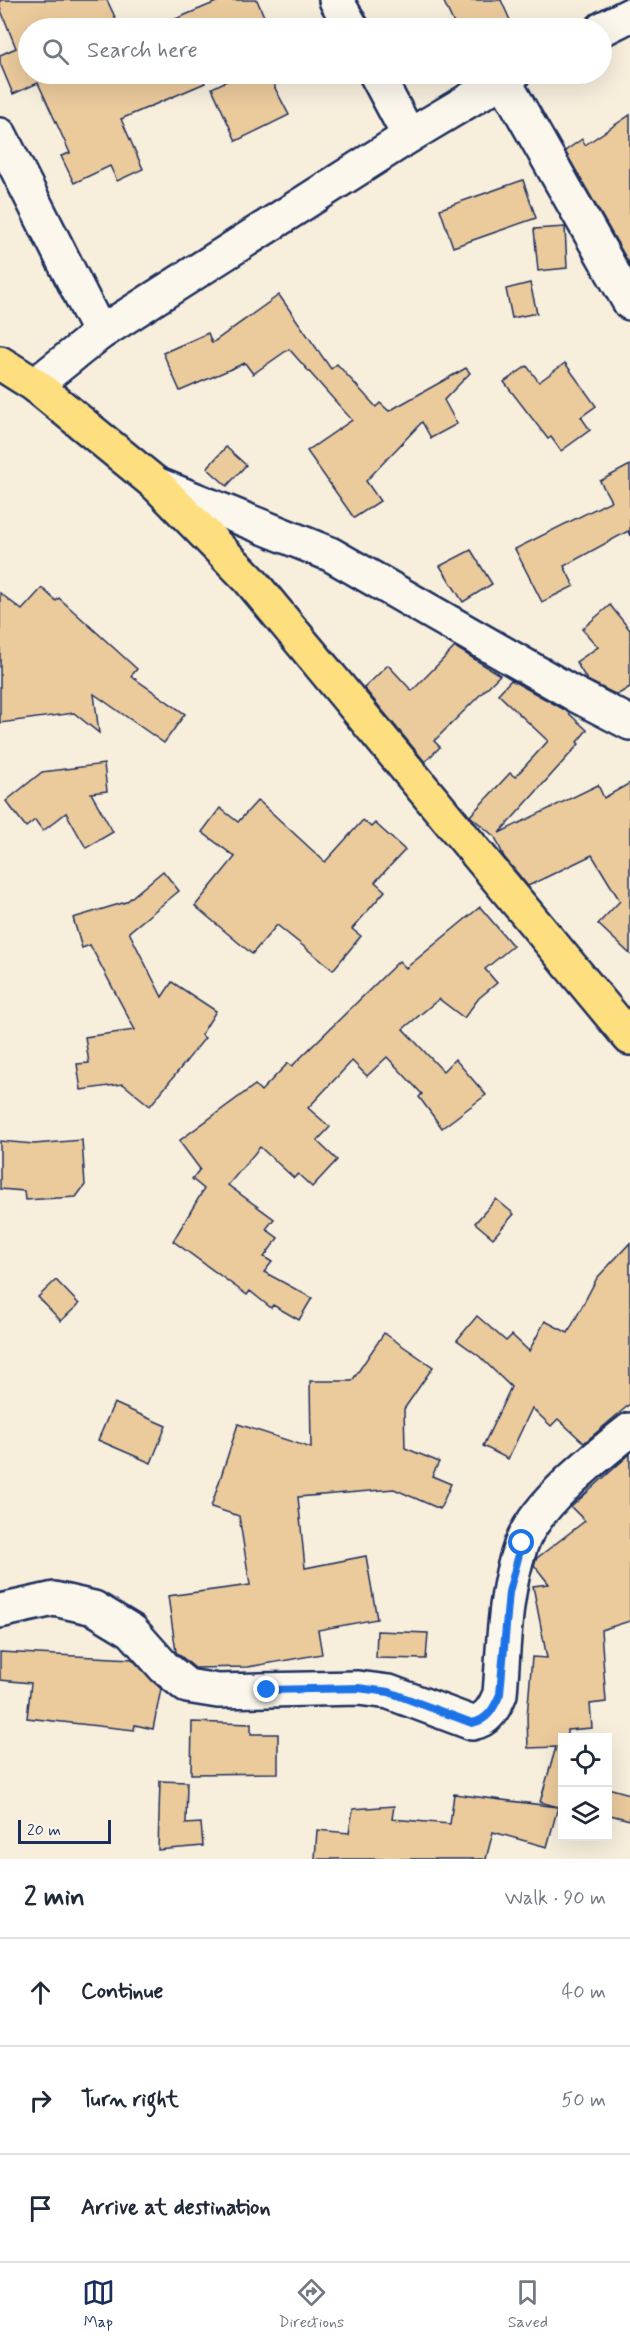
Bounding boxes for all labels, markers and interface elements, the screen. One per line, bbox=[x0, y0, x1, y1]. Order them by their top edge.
search box bbox=[18, 18, 612, 84]
icon: search bbox=[39, 35, 72, 68]
text: Search here bbox=[87, 37, 198, 65]
route start bbox=[508, 1529, 534, 1555]
route end bbox=[253, 1676, 279, 1702]
map controls bbox=[558, 1733, 612, 1841]
button: locate bbox=[558, 1733, 612, 1787]
button: layers bbox=[558, 1787, 612, 1841]
scale bar bbox=[18, 1817, 111, 1844]
text: 20 m bbox=[27, 1820, 61, 1841]
text: 2 min bbox=[24, 1881, 85, 1915]
text: Walk · 90 m bbox=[505, 1885, 606, 1912]
icon: ahead bbox=[24, 1976, 57, 2009]
text: Continue bbox=[81, 1978, 163, 2006]
text: 40 m bbox=[562, 1979, 606, 2006]
icon: right bbox=[24, 2084, 57, 2117]
text: Turn right bbox=[81, 2086, 179, 2114]
text: 50 m bbox=[561, 2087, 606, 2114]
icon: arrive bbox=[24, 2192, 57, 2225]
text: Arrive at destination bbox=[81, 2194, 271, 2222]
tab: Map bbox=[82, 2276, 115, 2333]
tab: Directions bbox=[278, 2276, 344, 2333]
tab: Saved bbox=[508, 2276, 548, 2333]

